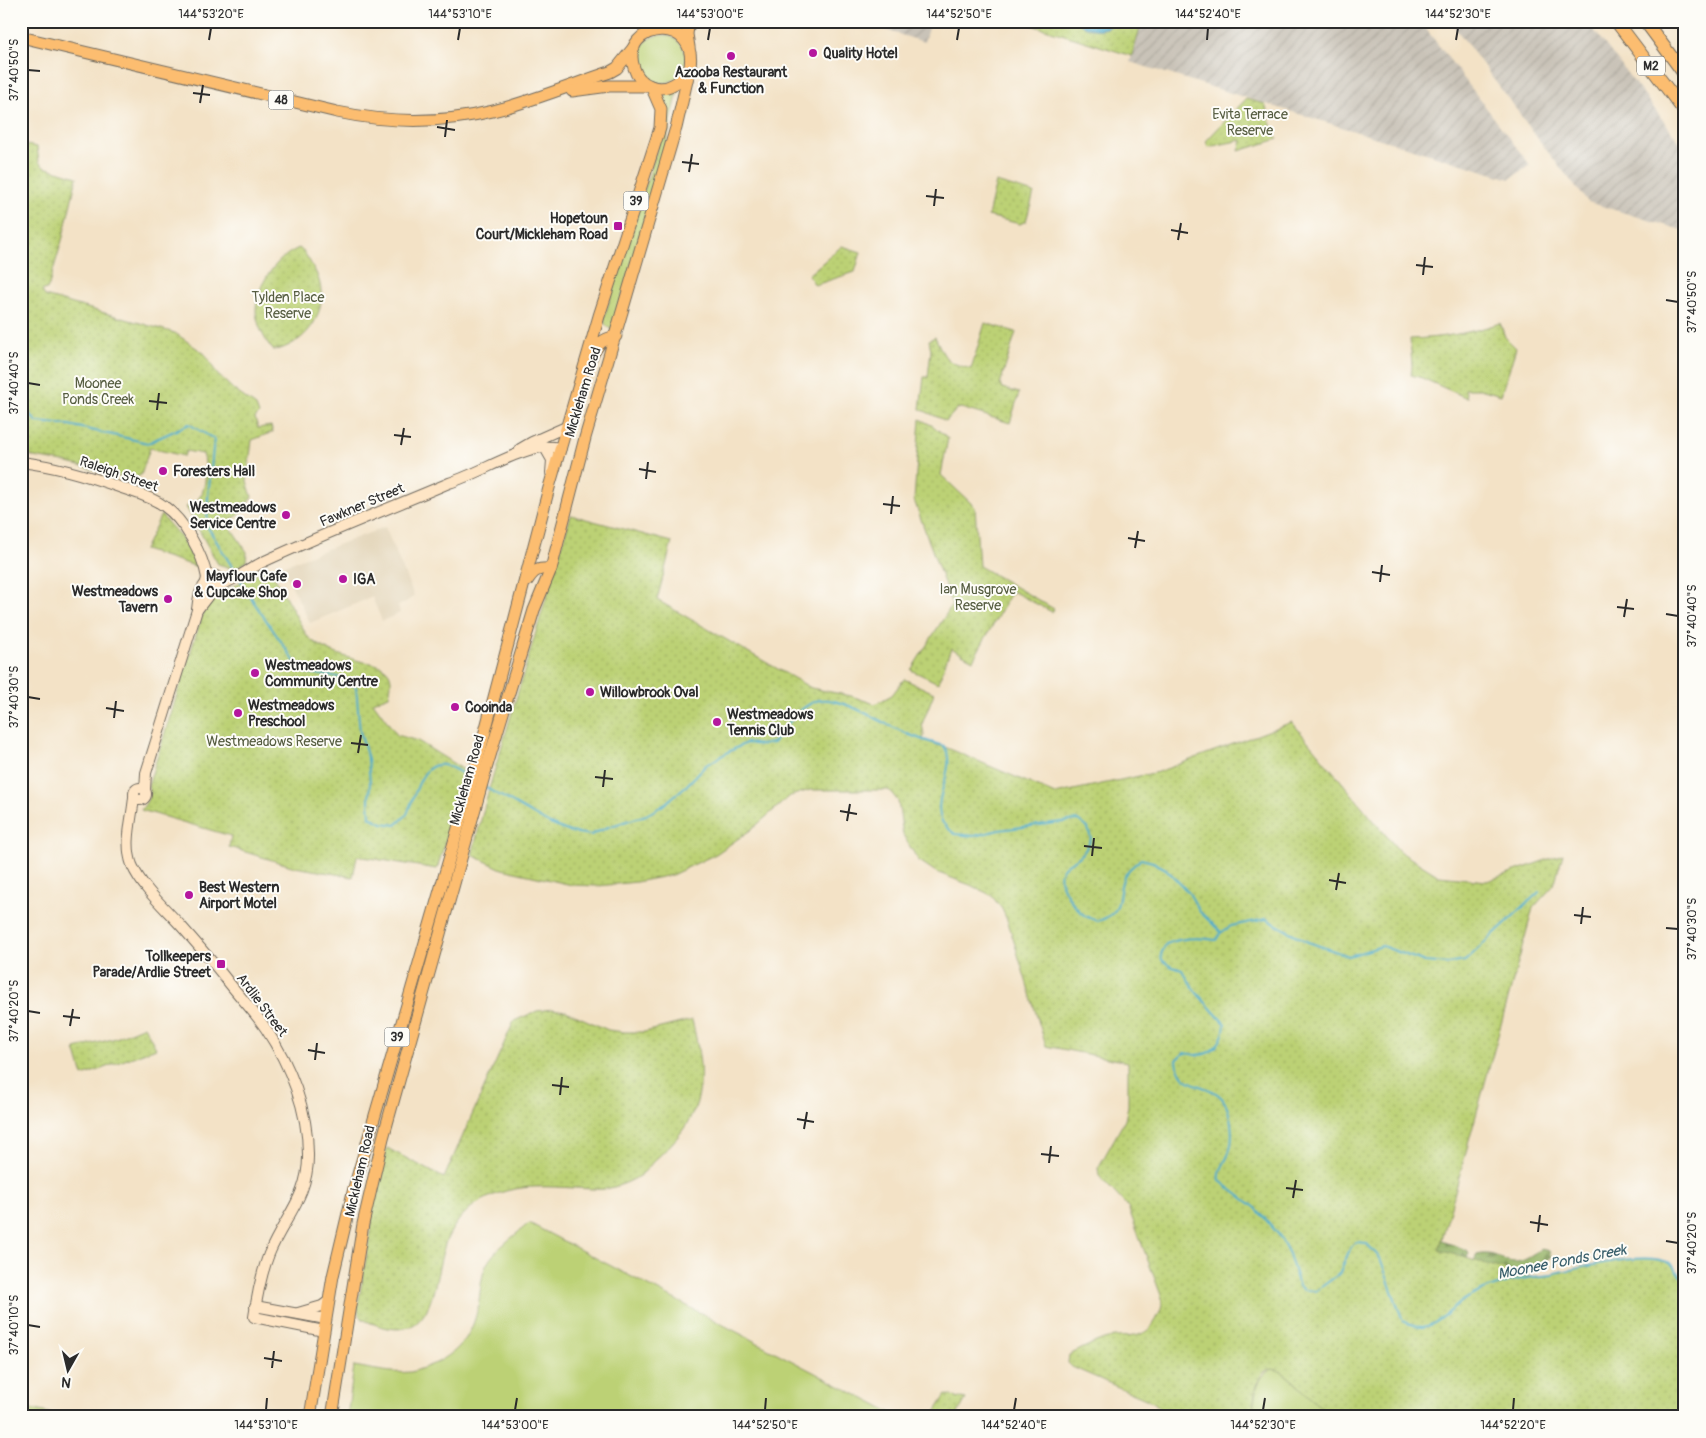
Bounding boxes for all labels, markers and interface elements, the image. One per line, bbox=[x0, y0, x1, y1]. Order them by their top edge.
text: 144°53'20"E bbox=[178, 7, 244, 22]
text: 144°53'10"E bbox=[428, 7, 492, 22]
text: 144°53'00"E bbox=[677, 7, 743, 22]
text: 144°52'50"E bbox=[926, 7, 992, 22]
text: 144°52'40"E bbox=[1175, 7, 1241, 22]
text: 144°52'30"E bbox=[1425, 7, 1491, 22]
text: 37°40'50"S bbox=[7, 39, 22, 101]
place label: Quality Hotel bbox=[823, 45, 898, 62]
marker: Quality Hotel bbox=[807, 47, 819, 59]
marker: Azooba Restaurant & Function bbox=[725, 50, 737, 62]
road number: M2 bbox=[1637, 56, 1665, 76]
place label: Azooba Restaurant & Function bbox=[675, 64, 788, 97]
road number: 48 bbox=[268, 90, 294, 110]
park label: Evita Terrace Reserve bbox=[1212, 106, 1288, 139]
road number: 39 bbox=[624, 192, 648, 210]
place label: Hopetoun Court/Mickleham Road bbox=[476, 210, 608, 243]
marker: Hopetoun Court/Mickleham Road bbox=[612, 220, 624, 232]
text: 37°40'50"S bbox=[1685, 271, 1700, 333]
park label: Tylden Place Reserve bbox=[252, 289, 325, 322]
street label: Mickleham Road bbox=[561, 345, 605, 439]
text: 37°40'40"S bbox=[7, 352, 22, 414]
park label: Moonee Ponds Creek bbox=[62, 375, 134, 408]
street label: Raleigh Street bbox=[77, 453, 161, 496]
place label: Foresters Hall bbox=[173, 463, 255, 480]
marker: Foresters Hall bbox=[157, 465, 169, 477]
street label: Fawkner Street bbox=[317, 479, 407, 530]
place label: Westmeadows Service Centre bbox=[190, 499, 277, 532]
marker: Westmeadows Service Centre bbox=[280, 509, 292, 521]
place label: Mayflour Cafe & Cupcake Shop bbox=[195, 568, 288, 601]
place label: IGA bbox=[353, 571, 375, 588]
marker: IGA bbox=[337, 573, 349, 585]
marker: Mayflour Cafe & Cupcake Shop bbox=[291, 578, 303, 590]
park label: Ian Musgrove Reserve bbox=[940, 581, 1017, 614]
place label: Westmeadows Tavern bbox=[72, 583, 159, 616]
text: 37°40'40"S bbox=[1685, 585, 1700, 647]
marker: Westmeadows Tavern bbox=[162, 593, 174, 605]
place label: Westmeadows Community Centre bbox=[265, 657, 379, 690]
text: 37°40'30"S bbox=[7, 666, 22, 728]
marker: Westmeadows Community Centre bbox=[249, 667, 261, 679]
place label: Willowbrook Oval bbox=[600, 684, 698, 701]
marker: Willowbrook Oval bbox=[584, 686, 596, 698]
place label: Westmeadows Preschool bbox=[248, 697, 335, 730]
place label: Cooinda bbox=[465, 699, 513, 716]
marker: Cooinda bbox=[449, 701, 461, 713]
place label: Westmeadows Tennis Club bbox=[726, 706, 814, 739]
marker: Westmeadows Preschool bbox=[232, 707, 244, 719]
marker: Westmeadows Tennis Club bbox=[711, 716, 723, 728]
park label: Westmeadows Reserve bbox=[206, 733, 342, 750]
street label: Mickleham Road bbox=[446, 733, 488, 827]
place label: Best Western Airport Motel bbox=[199, 879, 279, 912]
marker: Best Western Airport Motel bbox=[183, 889, 195, 901]
text: 37°40'30"S bbox=[1685, 898, 1700, 960]
place label: Tollkeepers Parade/Ardlie Street bbox=[92, 948, 212, 981]
marker: Tollkeepers Parade/Ardlie Street bbox=[215, 958, 227, 970]
street label: Ardlie Street bbox=[233, 970, 291, 1040]
text: 37°40'20"S bbox=[7, 980, 22, 1042]
road number: 39 bbox=[384, 1028, 410, 1046]
street label: Mickleham Road bbox=[341, 1123, 379, 1218]
text: 37°40'20"S bbox=[1685, 1212, 1700, 1274]
water label: Moonee Ponds Creek bbox=[1496, 1240, 1630, 1284]
text: 37°40'10"S bbox=[7, 1295, 22, 1355]
north arrow bbox=[42, 1346, 92, 1396]
text: N bbox=[60, 1373, 72, 1391]
text: 144°53'10"E bbox=[234, 1418, 298, 1433]
text: 144°53'00"E bbox=[482, 1418, 548, 1433]
text: 144°52'50"E bbox=[732, 1418, 798, 1433]
text: 144°52'40"E bbox=[981, 1418, 1047, 1433]
text: 144°52'30"E bbox=[1230, 1418, 1296, 1433]
text: 144°52'20"E bbox=[1480, 1418, 1546, 1433]

